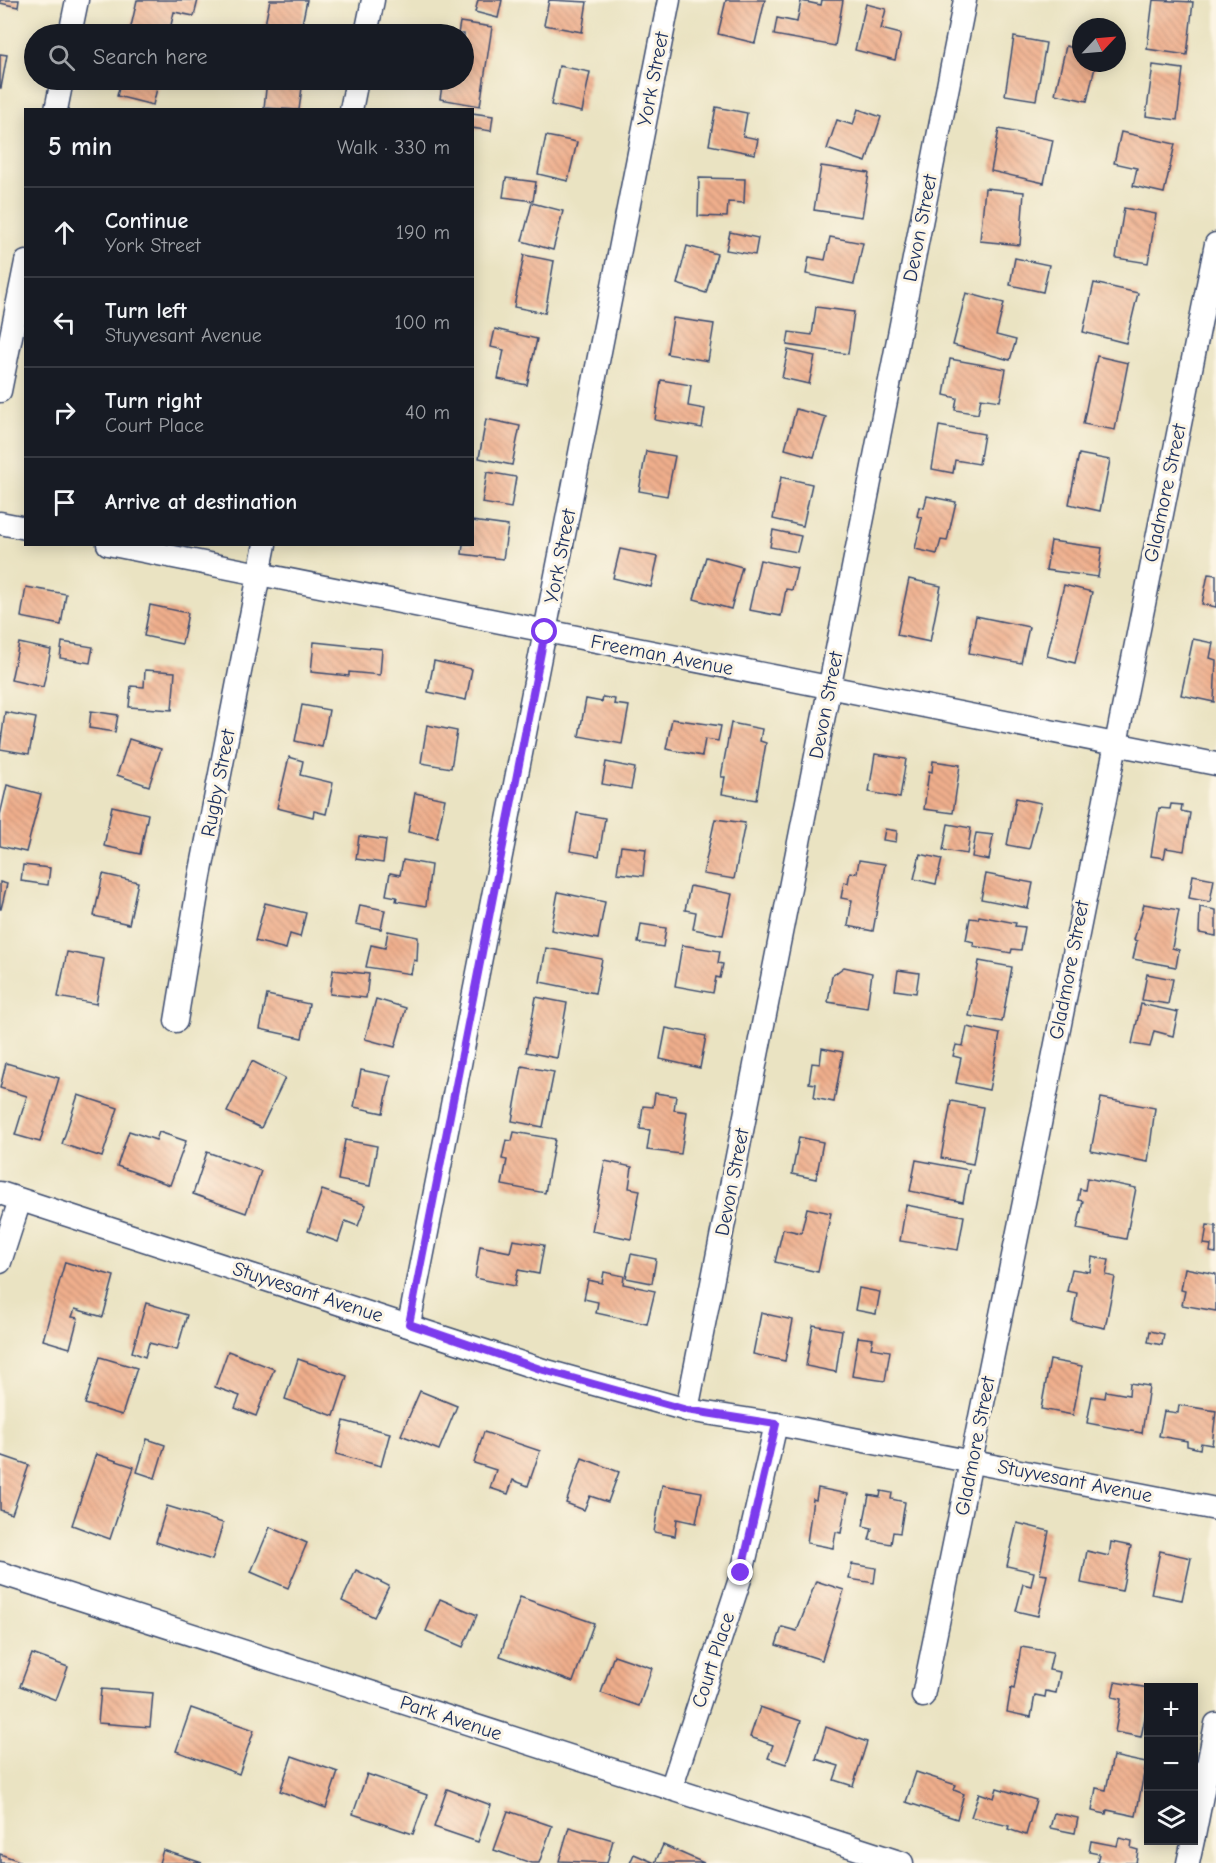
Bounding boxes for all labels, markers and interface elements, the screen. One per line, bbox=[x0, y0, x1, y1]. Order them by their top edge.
north arrow bbox=[1072, 18, 1126, 72]
search box bbox=[24, 24, 474, 90]
street label: York Street bbox=[633, 29, 674, 128]
icon: search bbox=[45, 41, 78, 74]
text: Search here bbox=[93, 44, 208, 70]
text: 5 min bbox=[48, 132, 112, 162]
text: Walk · 330 m bbox=[337, 136, 450, 159]
street label: Devon Street bbox=[898, 171, 942, 284]
text: Continue bbox=[105, 208, 188, 234]
icon: ahead bbox=[48, 216, 81, 249]
text: 190 m bbox=[396, 221, 450, 244]
text: York Street bbox=[105, 234, 201, 257]
text: Turn left bbox=[105, 298, 187, 324]
icon: left bbox=[48, 306, 81, 339]
text: 100 m bbox=[395, 311, 450, 334]
text: Stuyvesant Avenue bbox=[105, 324, 262, 347]
text: Turn right bbox=[105, 388, 202, 414]
icon: right bbox=[48, 396, 81, 429]
text: 40 m bbox=[405, 401, 450, 424]
text: Court Place bbox=[105, 414, 204, 437]
street label: Gladmore Street bbox=[1139, 420, 1191, 564]
icon: arrive bbox=[48, 486, 81, 519]
text: Arrive at destination bbox=[105, 489, 297, 515]
street label: York Street bbox=[540, 506, 581, 605]
route start bbox=[531, 618, 557, 644]
street label: Freeman Avenue bbox=[589, 630, 735, 680]
street label: Devon Street bbox=[804, 648, 848, 761]
street label: Rugby Street bbox=[196, 726, 240, 839]
street label: Gladmore Street bbox=[1044, 897, 1094, 1041]
street label: Devon Street bbox=[710, 1125, 754, 1238]
street label: Stuyvesant Avenue bbox=[230, 1257, 386, 1327]
street label: Gladmore Street bbox=[950, 1373, 1000, 1517]
street label: Stuyvesant Avenue bbox=[996, 1455, 1154, 1507]
route end bbox=[727, 1559, 753, 1585]
street label: Court Place bbox=[687, 1609, 739, 1711]
map controls bbox=[1144, 1683, 1198, 1845]
button: + bbox=[1144, 1683, 1198, 1737]
street label: Park Avenue bbox=[397, 1691, 505, 1745]
button: − bbox=[1144, 1737, 1198, 1791]
button: layers bbox=[1144, 1791, 1198, 1845]

